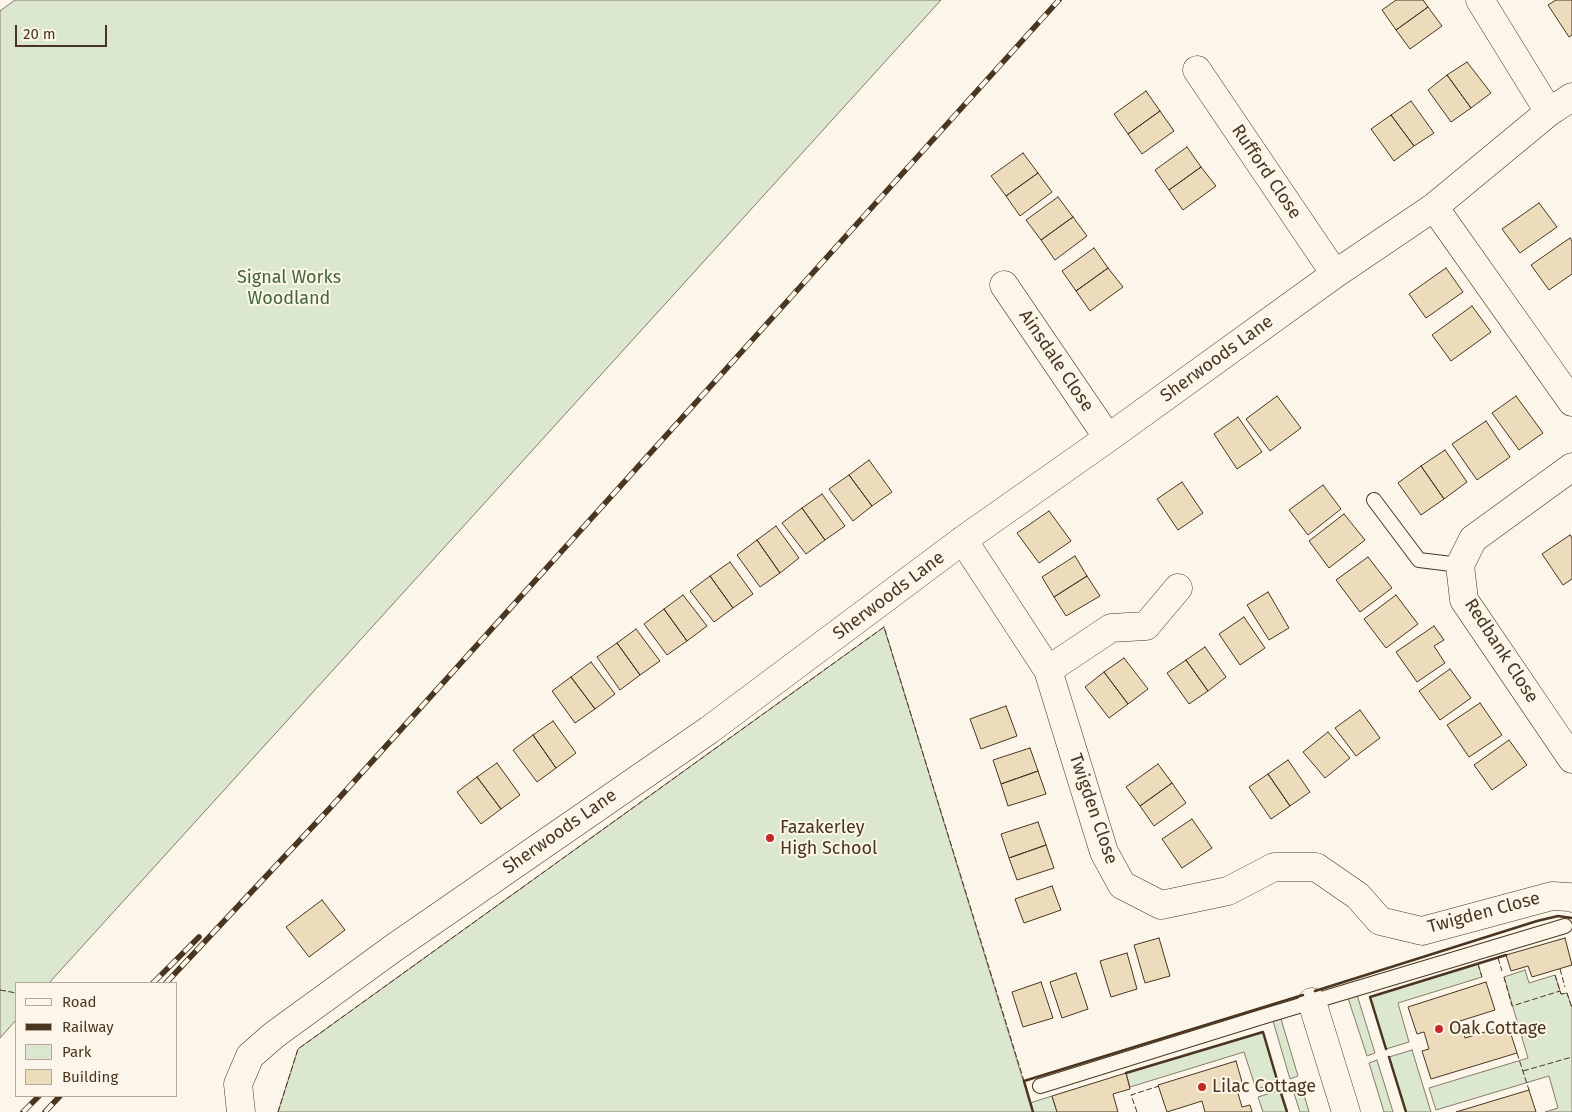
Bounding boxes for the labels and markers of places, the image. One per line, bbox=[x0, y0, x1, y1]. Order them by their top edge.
place label: Fazakerley High School bbox=[780, 817, 877, 860]
marker: Fazakerley High School bbox=[764, 832, 776, 844]
place label: Oak Cottage bbox=[1449, 1018, 1547, 1040]
marker: Oak Cottage bbox=[1433, 1023, 1445, 1035]
place label: Lilac Cottage bbox=[1212, 1076, 1316, 1098]
marker: Lilac Cottage bbox=[1196, 1081, 1208, 1093]

